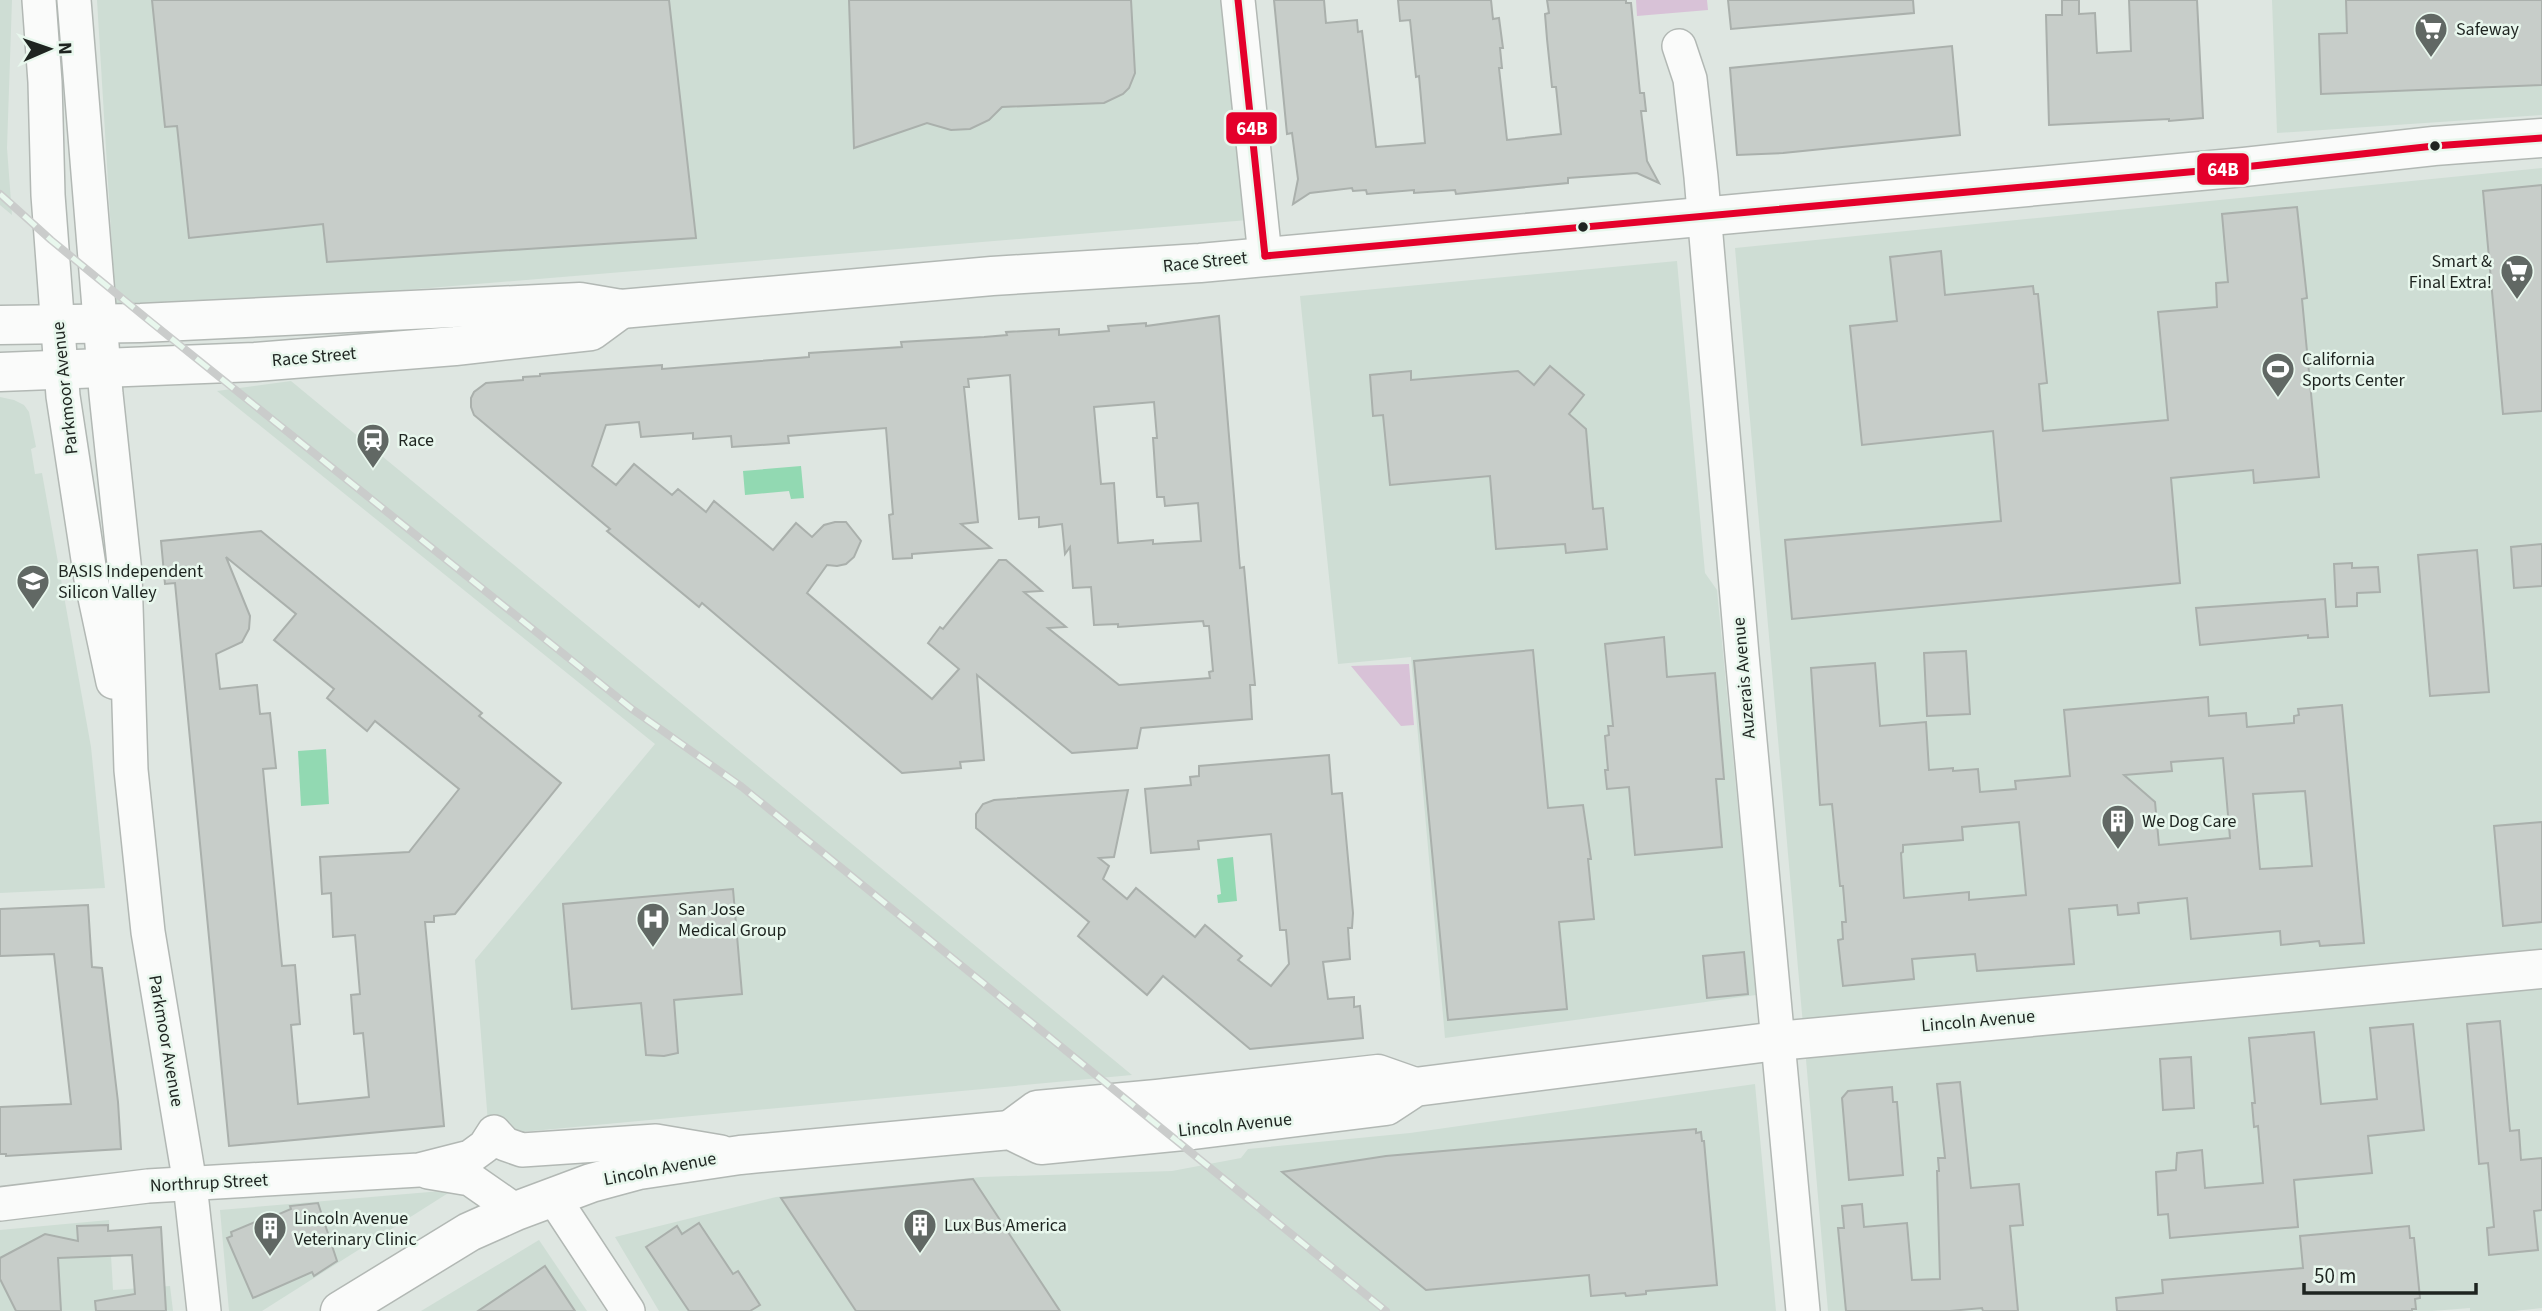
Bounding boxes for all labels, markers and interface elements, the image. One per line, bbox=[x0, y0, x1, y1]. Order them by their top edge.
supermarket icon: Safeway bbox=[2412, 10, 2450, 59]
north arrow bbox=[14, 14, 84, 84]
place label: Safeway bbox=[2456, 17, 2520, 42]
text: N bbox=[51, 42, 78, 55]
line badge: 64B bbox=[1225, 111, 1278, 145]
text: 64B bbox=[1236, 116, 1268, 143]
unlabelled marker bbox=[2428, 139, 2442, 153]
line badge: 64B bbox=[2196, 152, 2250, 186]
text: 64B bbox=[2207, 157, 2239, 184]
unlabelled marker bbox=[1576, 220, 1590, 234]
street label: Race Street bbox=[1162, 245, 1248, 279]
place label: Smart & Final Extra! bbox=[2409, 249, 2492, 295]
supermarket icon: Smart & Final Extra! bbox=[2498, 252, 2536, 301]
street label: Parkmoor Avenue bbox=[46, 320, 84, 456]
street label: Race Street bbox=[271, 341, 357, 373]
place label: California Sports Center bbox=[2302, 347, 2405, 393]
sports icon: California Sports Center bbox=[2259, 350, 2297, 399]
station icon: Race bbox=[354, 421, 392, 470]
place label: Race bbox=[398, 428, 434, 453]
place label: BASIS Independent Silicon Valley bbox=[58, 559, 203, 605]
school or university icon: BASIS Independent Silicon Valley bbox=[14, 562, 52, 611]
street label: Auzerais Avenue bbox=[1726, 616, 1762, 740]
building icon: We Dog Care bbox=[2099, 802, 2137, 851]
place label: We Dog Care bbox=[2142, 809, 2237, 834]
place label: San Jose Medical Group bbox=[678, 897, 786, 943]
hospital icon: San Jose Medical Group bbox=[634, 900, 672, 949]
street label: Parkmoor Avenue bbox=[142, 973, 190, 1109]
street label: Lincoln Avenue bbox=[1920, 1004, 2036, 1038]
street label: Lincoln Avenue bbox=[1177, 1107, 1293, 1143]
street label: Lincoln Avenue bbox=[602, 1146, 718, 1192]
street label: Northrup Street bbox=[149, 1167, 269, 1199]
place label: Lincoln Avenue Veterinary Clinic bbox=[294, 1206, 417, 1252]
building icon: Lux Bus America bbox=[901, 1206, 939, 1255]
building icon: Lincoln Avenue Veterinary Clinic bbox=[251, 1209, 289, 1258]
place label: Lux Bus America bbox=[944, 1213, 1067, 1238]
scale bar bbox=[2304, 1252, 2476, 1296]
text: 50 m bbox=[2314, 1261, 2356, 1291]

